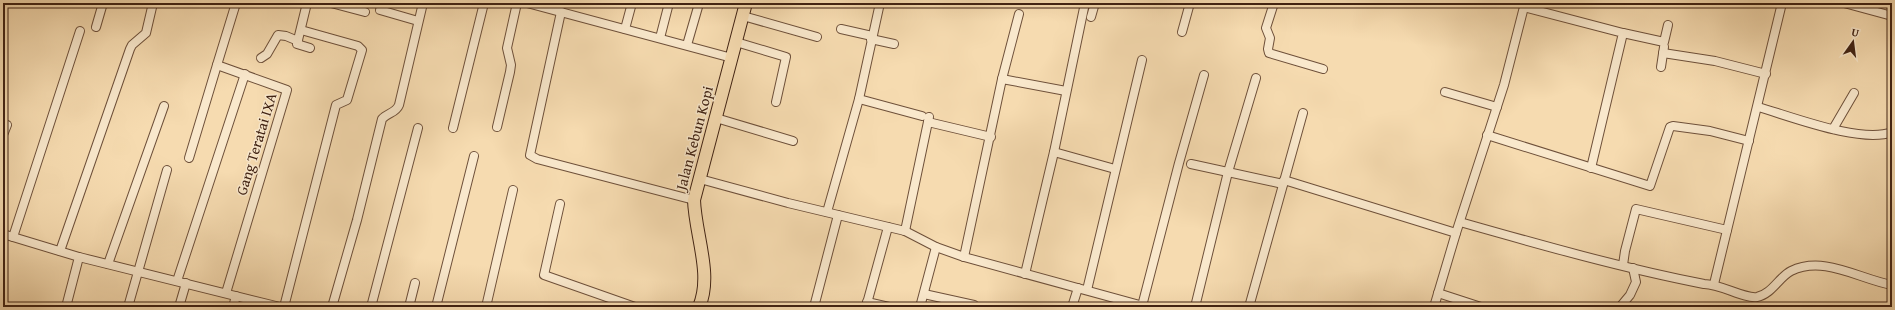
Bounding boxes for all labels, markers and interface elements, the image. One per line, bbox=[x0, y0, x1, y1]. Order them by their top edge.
north arrow bbox=[1833, 22, 1873, 62]
text: U bbox=[1850, 24, 1862, 41]
street label: Jalan Kebun Kopi bbox=[669, 84, 718, 194]
street label: Gang Teratai IXA bbox=[230, 90, 282, 198]

